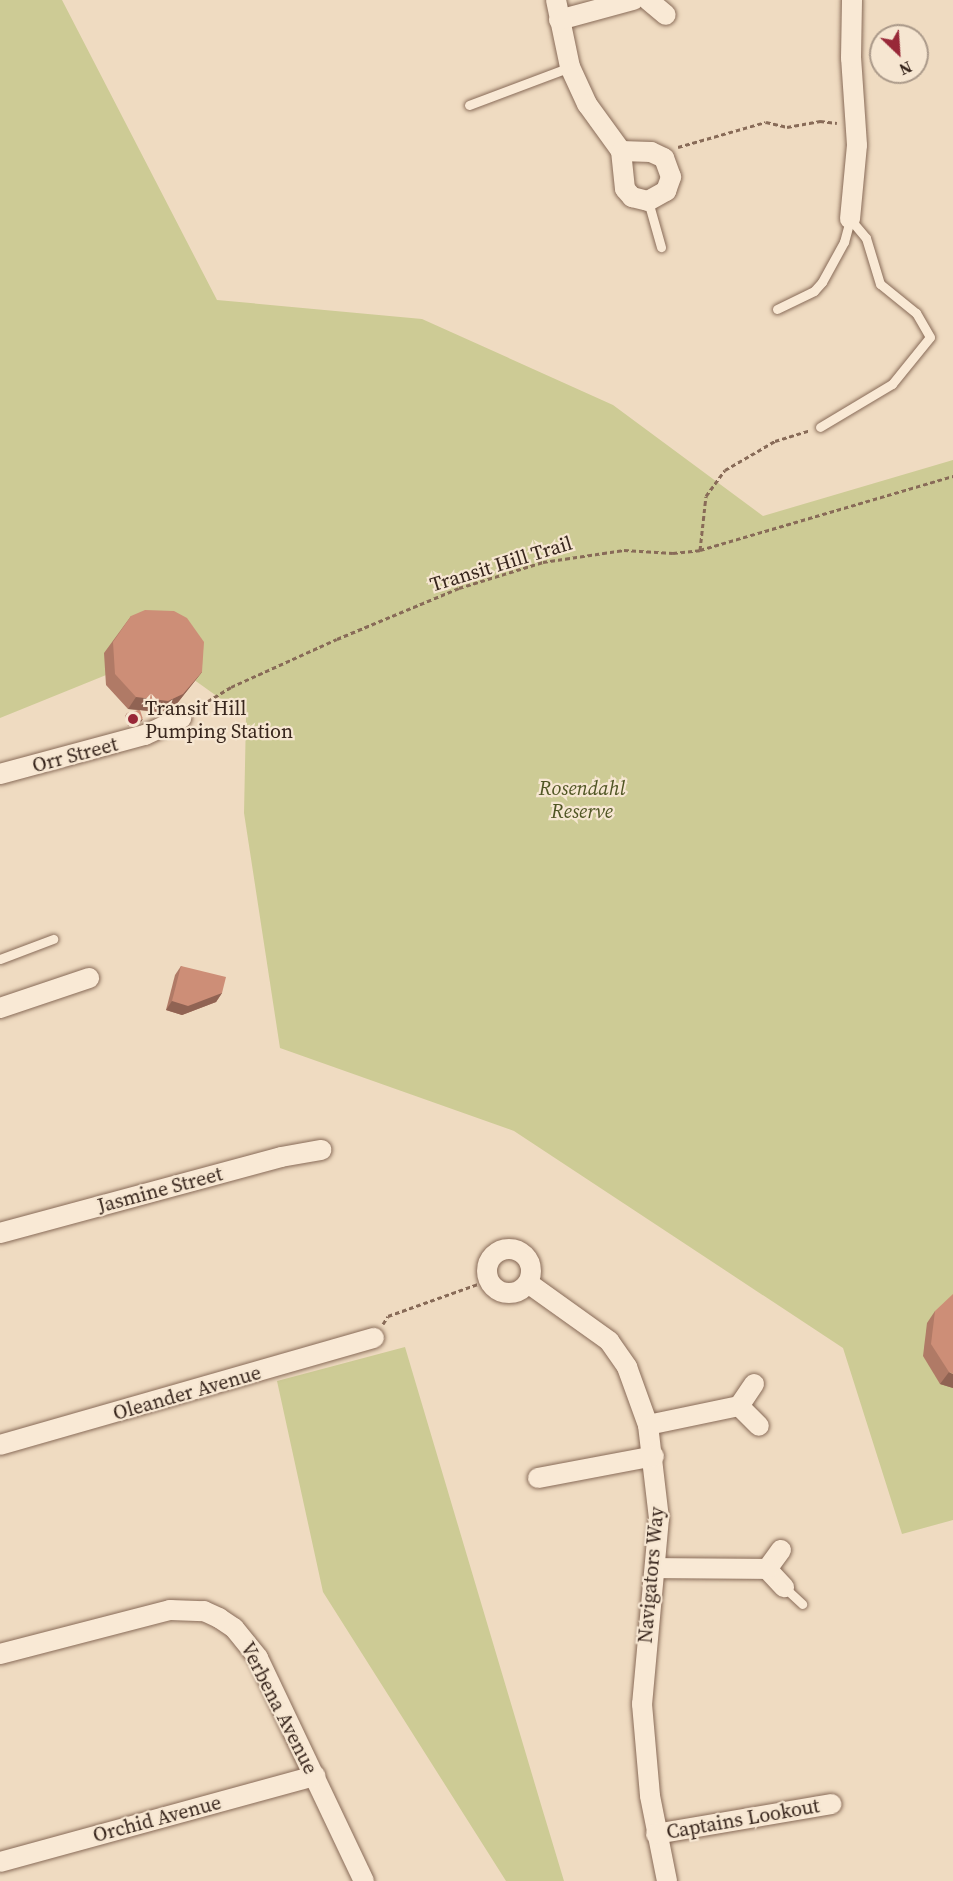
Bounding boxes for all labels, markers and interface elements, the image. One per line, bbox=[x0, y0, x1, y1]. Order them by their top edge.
north arrow bbox=[869, 24, 929, 84]
text: N bbox=[896, 56, 916, 81]
street label: Transit Hill Trail bbox=[427, 531, 575, 597]
place label: Transit Hill Pumping Station bbox=[145, 696, 293, 743]
marker: Transit Hill Pumping Station bbox=[126, 712, 140, 726]
street label: Orr Street bbox=[30, 732, 120, 778]
park label: Rosendahl Reserve bbox=[539, 776, 625, 823]
street label: Jasmine Street bbox=[95, 1162, 225, 1218]
street label: Oleander Avenue bbox=[110, 1360, 264, 1426]
street label: Navigators Way bbox=[633, 1505, 669, 1645]
street label: Verbena Avenue bbox=[235, 1638, 323, 1778]
street label: Orchid Avenue bbox=[90, 1790, 224, 1848]
street label: Captains Lookout bbox=[665, 1794, 821, 1844]

